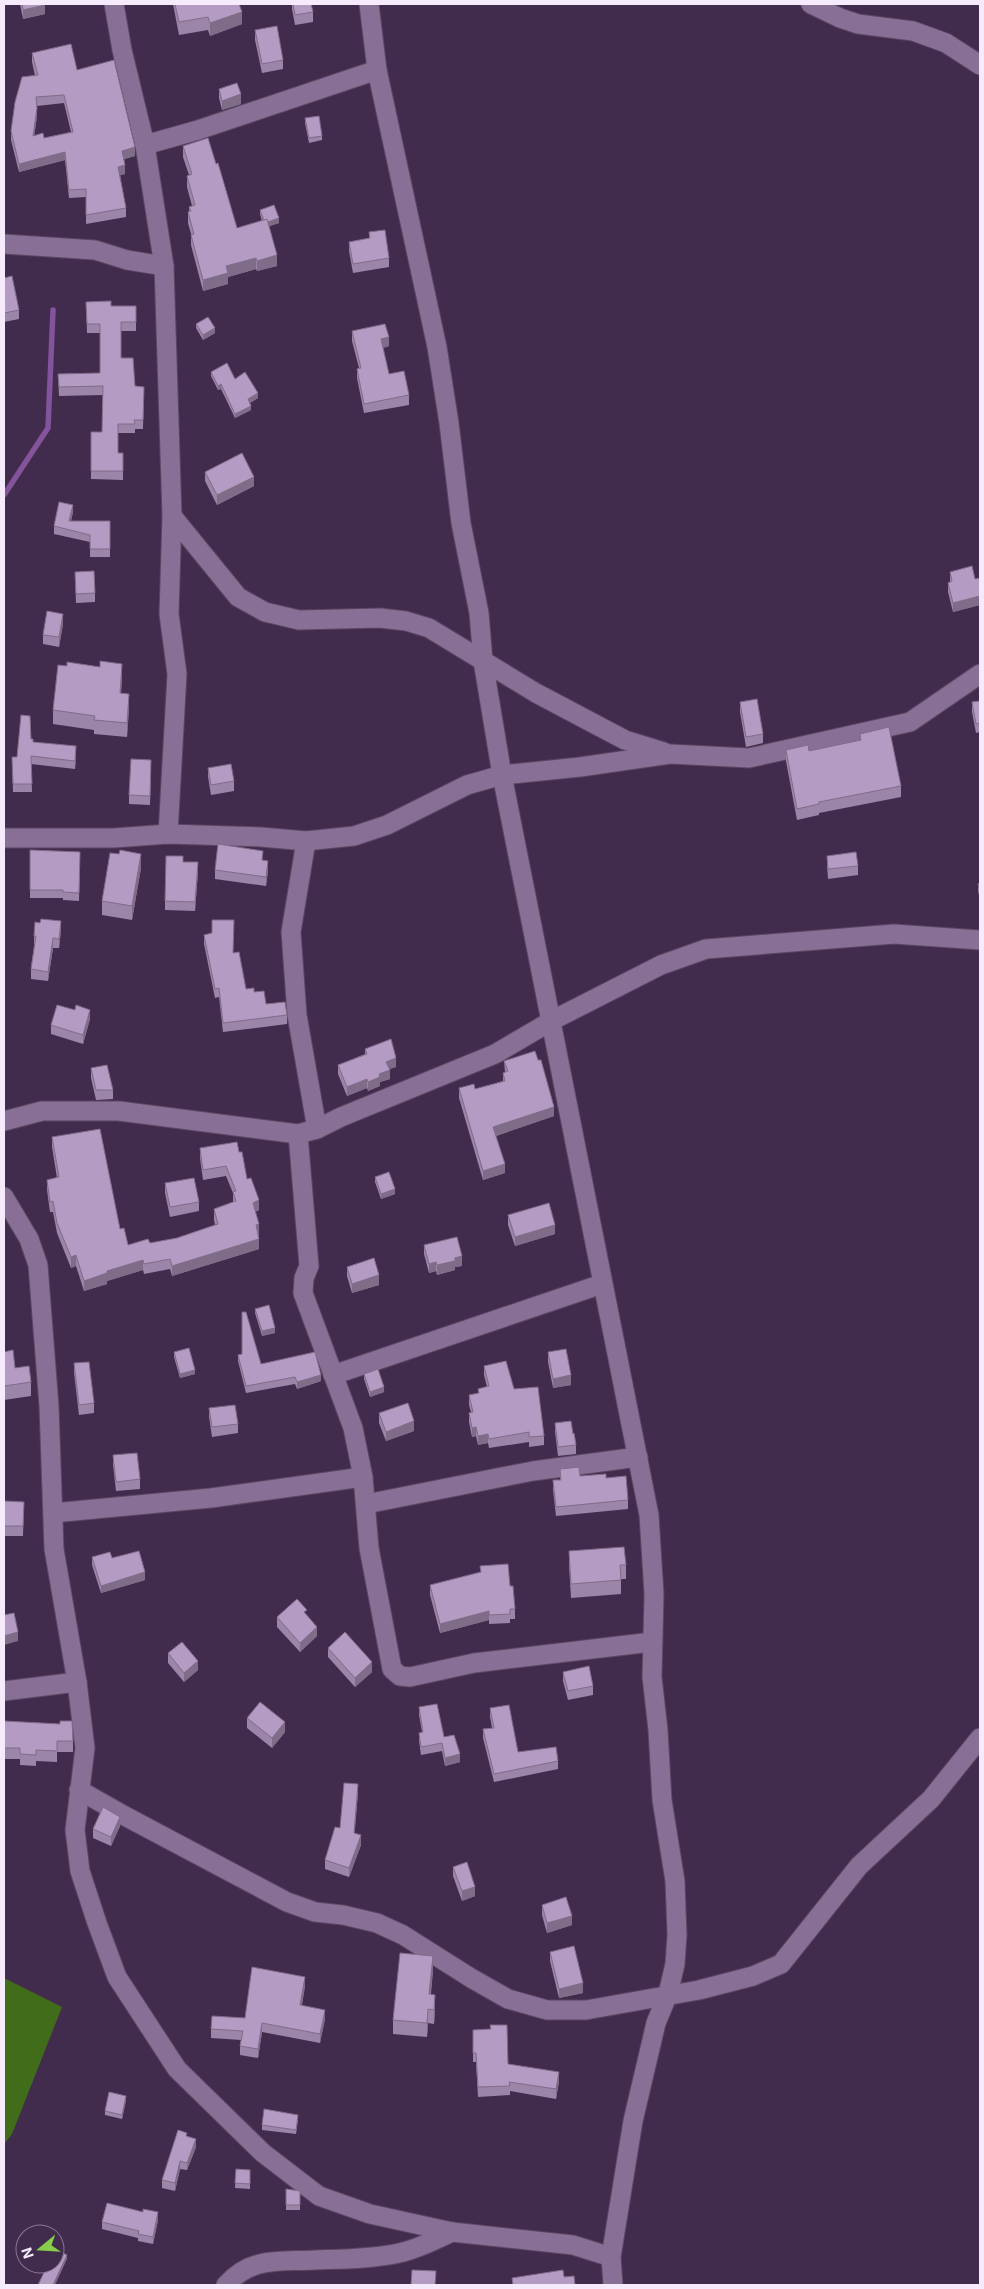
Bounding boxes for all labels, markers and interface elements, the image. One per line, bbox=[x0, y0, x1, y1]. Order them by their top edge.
north arrow bbox=[15, 2224, 65, 2274]
text: N bbox=[17, 2245, 37, 2261]

